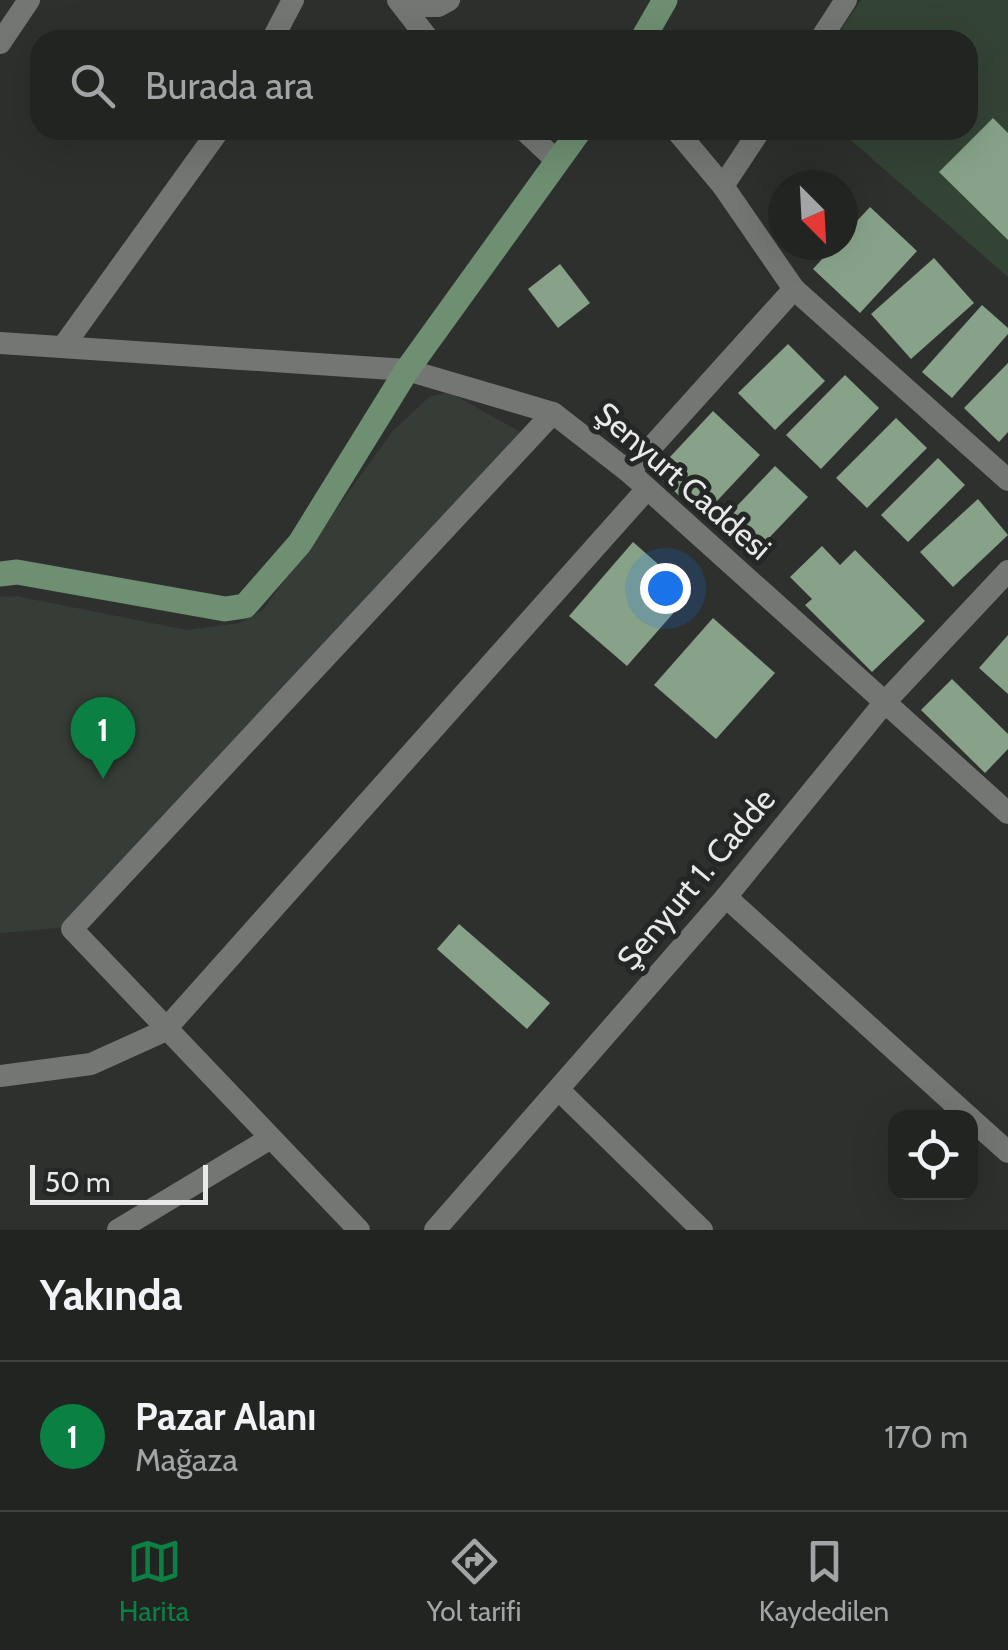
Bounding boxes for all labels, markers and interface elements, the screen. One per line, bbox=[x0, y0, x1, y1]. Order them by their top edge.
search box bbox=[30, 30, 978, 140]
icon: search bbox=[65, 58, 120, 113]
text: Burada ara bbox=[145, 62, 314, 109]
north arrow bbox=[768, 170, 858, 260]
street label: Şenyurt Caddesi bbox=[587, 394, 779, 568]
your location bbox=[640, 563, 691, 614]
pin: 1 bbox=[70, 696, 136, 779]
street label: Şenyurt 1. Cadde bbox=[608, 780, 783, 977]
map controls bbox=[888, 1110, 978, 1200]
button: locate bbox=[888, 1110, 978, 1200]
scale bar bbox=[30, 1160, 208, 1204]
text: 50 m bbox=[45, 1165, 111, 1199]
text: Yakında bbox=[40, 1269, 182, 1321]
text: Pazar Alanı bbox=[135, 1393, 316, 1440]
text: 1 bbox=[67, 1417, 78, 1456]
text: 170 m bbox=[884, 1417, 968, 1456]
text: Mağaza bbox=[135, 1440, 238, 1479]
tab: Harita bbox=[119, 1534, 189, 1628]
tab: Yol tarifi bbox=[427, 1534, 521, 1628]
tab: Kaydedilen bbox=[759, 1534, 889, 1628]

